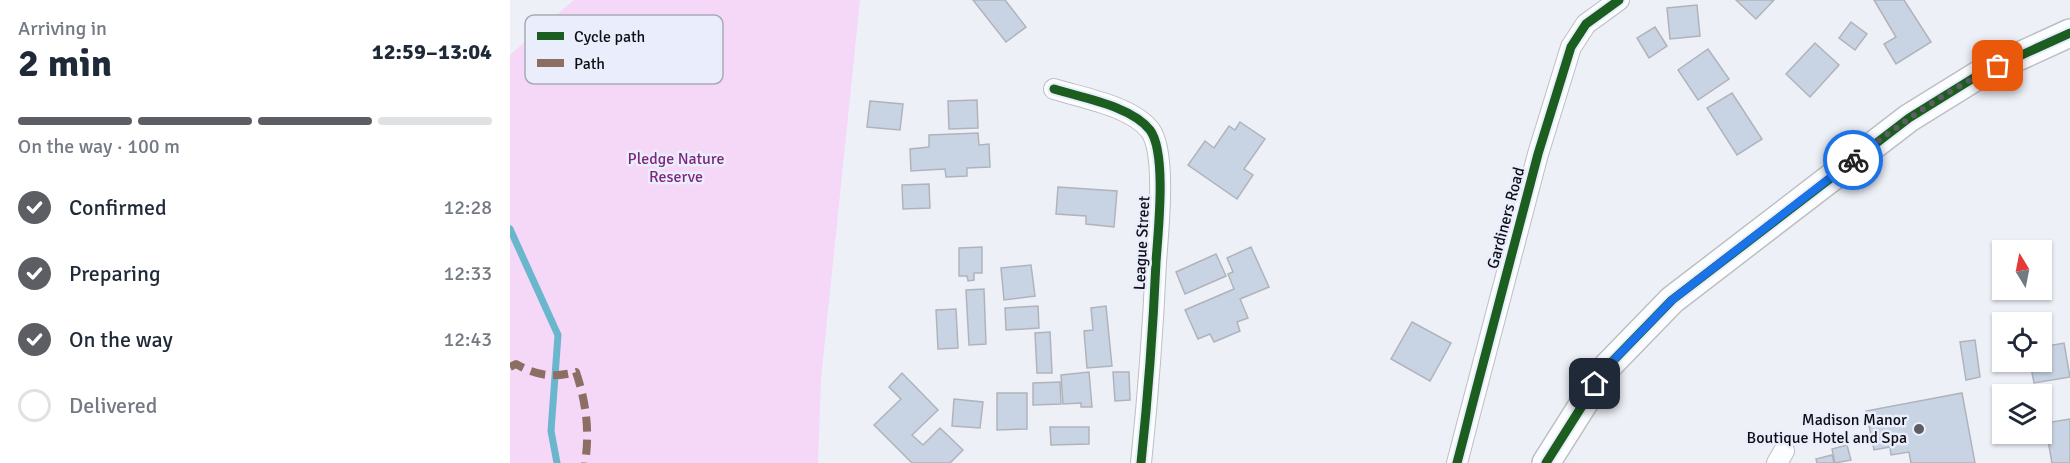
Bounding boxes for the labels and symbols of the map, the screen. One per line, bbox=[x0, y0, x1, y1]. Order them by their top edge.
legend bbox=[525, 15, 723, 84]
text: Cycle path bbox=[574, 27, 645, 47]
pin bbox=[1972, 40, 2023, 91]
text: Path bbox=[574, 54, 605, 74]
courier bbox=[1823, 130, 1883, 190]
park label: Pledge Nature Reserve bbox=[628, 149, 724, 187]
street label: Gardiners Road bbox=[1483, 165, 1529, 271]
street label: League Street bbox=[1130, 195, 1154, 291]
north arrow bbox=[1992, 240, 2052, 300]
pin bbox=[1569, 358, 1620, 409]
place label: Madison Manor Boutique Hotel and Spa bbox=[1747, 410, 1907, 448]
marker: Madison Manor Boutique Hotel and Spa bbox=[1912, 422, 1926, 436]

